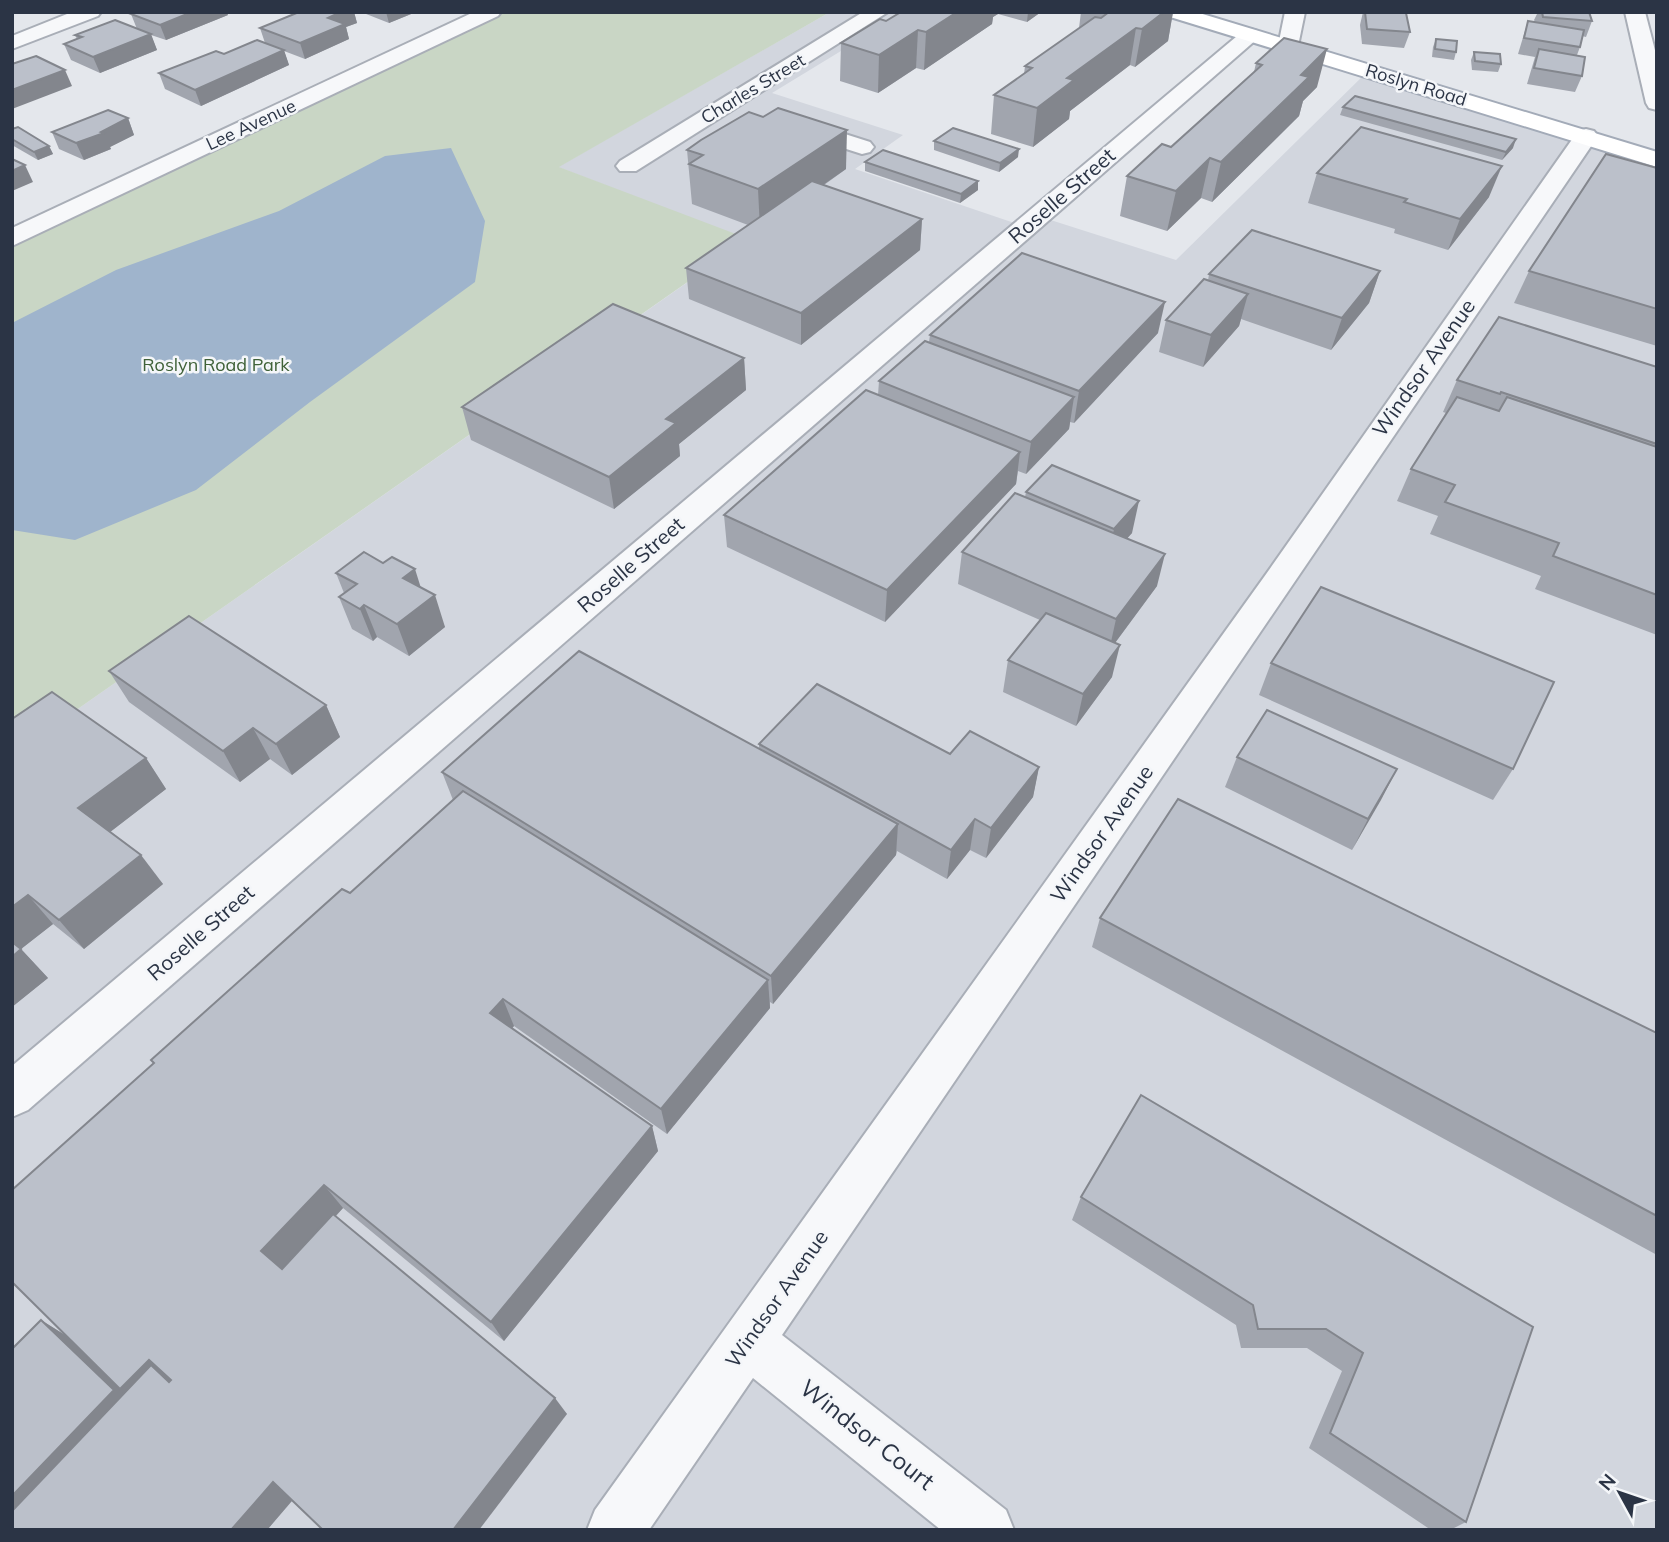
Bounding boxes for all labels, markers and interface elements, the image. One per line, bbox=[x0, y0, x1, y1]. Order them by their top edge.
street label: Charles Street bbox=[696, 48, 809, 129]
street label: Roslyn Road bbox=[1363, 58, 1470, 111]
street label: Lee Avenue bbox=[202, 94, 299, 155]
street label: Roselle Street bbox=[1003, 142, 1120, 249]
street label: Windsor Avenue bbox=[1366, 294, 1480, 441]
park label: Roslyn Road Park bbox=[142, 353, 290, 376]
street label: Roselle Street bbox=[572, 511, 689, 618]
street label: Windsor Avenue bbox=[1044, 760, 1158, 907]
street label: Roselle Street bbox=[142, 879, 259, 986]
street label: Windsor Avenue bbox=[719, 1225, 833, 1372]
street label: Windsor Court bbox=[794, 1372, 941, 1496]
north arrow bbox=[1585, 1458, 1655, 1528]
text: N bbox=[1593, 1469, 1621, 1495]

